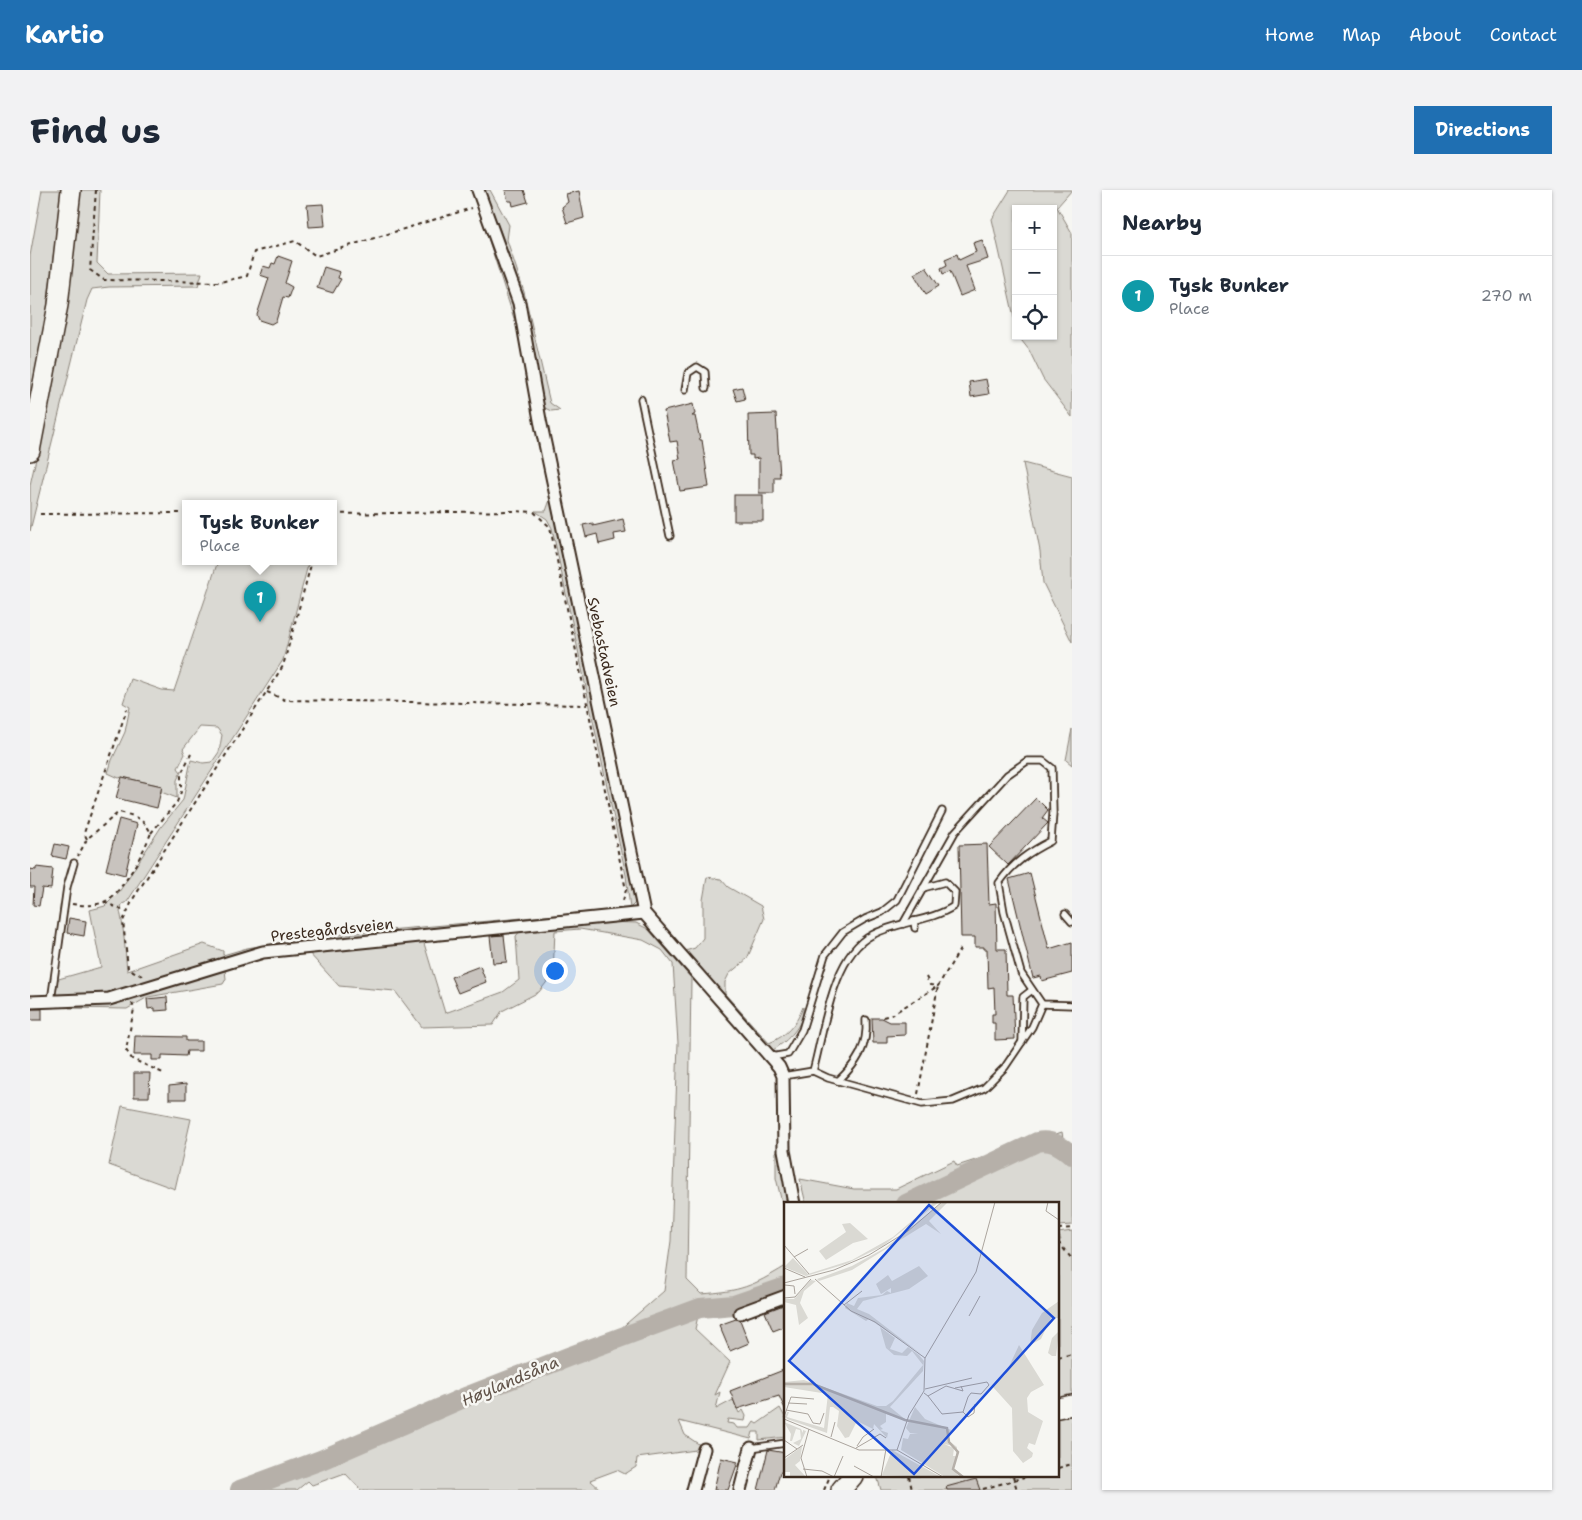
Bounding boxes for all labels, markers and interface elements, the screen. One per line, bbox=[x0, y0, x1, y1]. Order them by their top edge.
text: Kartio bbox=[25, 19, 104, 51]
text: Home bbox=[1265, 23, 1314, 47]
text: Map bbox=[1342, 23, 1381, 47]
text: About bbox=[1409, 23, 1462, 47]
text: Contact bbox=[1490, 23, 1557, 47]
button: Directions bbox=[1414, 106, 1552, 154]
text: Find us bbox=[30, 107, 161, 154]
map controls bbox=[1012, 205, 1057, 340]
button: + bbox=[1012, 205, 1057, 250]
text: Nearby bbox=[1122, 209, 1202, 237]
button: − bbox=[1012, 250, 1057, 295]
text: Tysk Bunker bbox=[1169, 273, 1289, 298]
text: 1 bbox=[1134, 285, 1142, 306]
text: 270 m bbox=[1481, 285, 1532, 306]
button: locate bbox=[1012, 295, 1057, 340]
text: Place bbox=[1169, 298, 1210, 319]
popup bbox=[182, 500, 337, 565]
text: Tysk Bunker bbox=[199, 510, 320, 535]
text: Place bbox=[199, 535, 240, 556]
pin: 1 bbox=[244, 581, 276, 622]
street label: Svebastadveien bbox=[583, 595, 625, 709]
street label: Prestegårdsveien bbox=[270, 914, 394, 946]
your location bbox=[542, 958, 568, 984]
inset map bbox=[784, 1202, 1060, 1478]
water label: Høylandsåna bbox=[458, 1351, 562, 1411]

